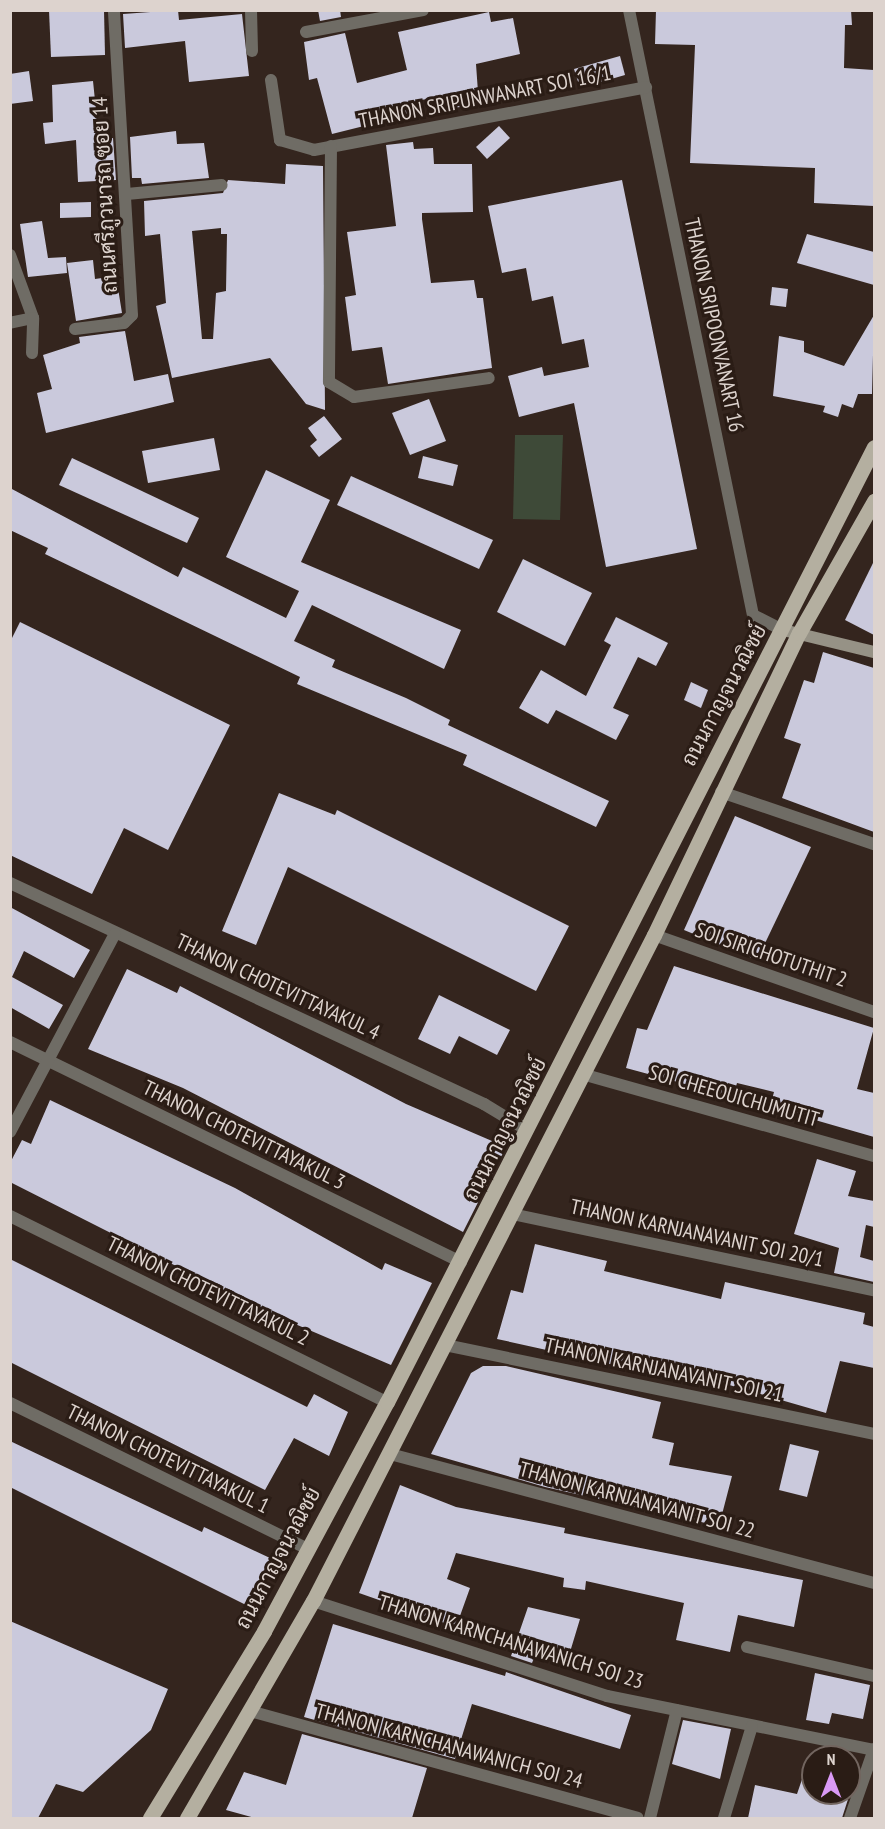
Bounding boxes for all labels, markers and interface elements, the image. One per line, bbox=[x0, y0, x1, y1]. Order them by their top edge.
street label: THANON SRIPUNWANART SOI 16/1 bbox=[356, 60, 614, 134]
street label: ถนนศรีภูวนารถ ซอย 14 bbox=[87, 96, 123, 294]
street label: THANON SRIPOONVANART 16 bbox=[679, 215, 749, 435]
street label: ถนนกาญจนวณิชย์ bbox=[676, 620, 772, 770]
street label: SOI SIRICHOTUTHIT 2 bbox=[691, 917, 851, 993]
street label: THANON CHOTEVITTAYAKUL 4 bbox=[172, 929, 384, 1045]
street label: ถนนกาญจนวณิชย์ bbox=[458, 1053, 552, 1205]
street label: SOI CHEEOUICHUMUTIT bbox=[646, 1060, 822, 1132]
street label: THANON CHOTEVITTAYAKUL 3 bbox=[138, 1075, 350, 1195]
street label: THANON KARNJANAVANIT SOI 20/1 bbox=[568, 1194, 826, 1272]
street label: THANON CHOTEVITTAYAKUL 2 bbox=[102, 1231, 314, 1351]
street label: THANON KARNJANAVANIT SOI 21 bbox=[542, 1332, 786, 1408]
street label: THANON CHOTEVITTAYAKUL 1 bbox=[62, 1399, 274, 1519]
street label: THANON KARNJANAVANIT SOI 22 bbox=[516, 1456, 758, 1544]
street label: ถนนกาญจนวณิชย์ bbox=[230, 1483, 326, 1633]
street label: THANON KARNCHANAWANICH SOI 23 bbox=[376, 1590, 646, 1694]
street label: THANON KARNCHANAWANICH SOI 24 bbox=[313, 1698, 585, 1794]
north arrow bbox=[801, 1745, 861, 1805]
text: N bbox=[827, 1749, 835, 1769]

